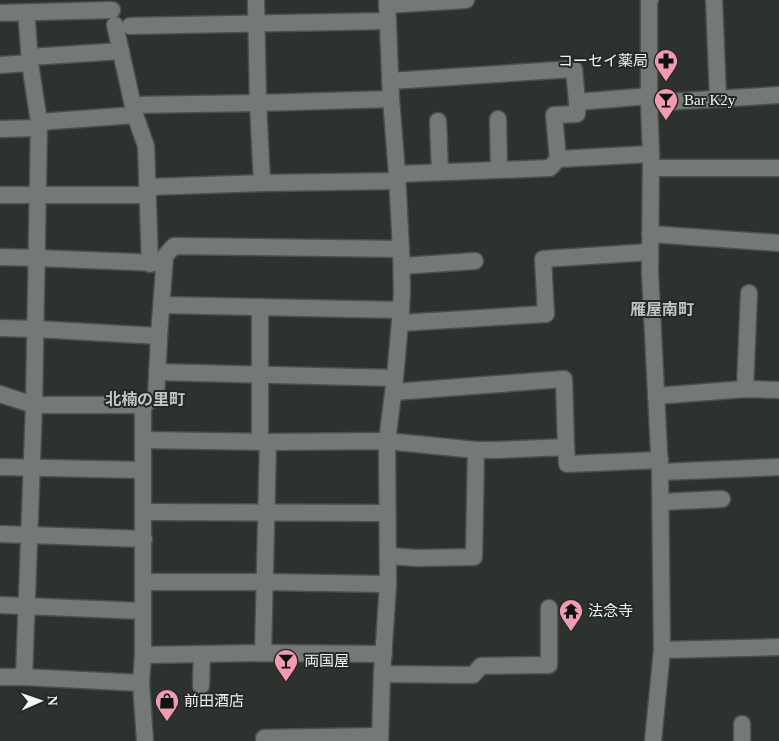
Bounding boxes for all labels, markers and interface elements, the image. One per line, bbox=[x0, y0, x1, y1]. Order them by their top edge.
pharmacy icon: コーセイ薬局 bbox=[653, 48, 679, 82]
place label: コーセイ薬局 bbox=[558, 53, 648, 69]
bar icon: Bar K2y bbox=[653, 87, 679, 121]
place label: Bar K2y bbox=[684, 92, 736, 108]
district label: 雁屋南町 bbox=[630, 301, 694, 318]
district label: 北楠の里町 bbox=[105, 391, 185, 408]
temple icon: 法念寺 bbox=[558, 598, 584, 632]
place label: 法念寺 bbox=[588, 603, 633, 619]
bar icon: 両国屋 bbox=[273, 648, 299, 682]
place label: 両国屋 bbox=[304, 653, 349, 669]
north arrow bbox=[15, 676, 65, 726]
shop icon: 前田酒店 bbox=[154, 688, 180, 722]
place label: 前田酒店 bbox=[184, 693, 244, 709]
text: N bbox=[45, 695, 60, 706]

